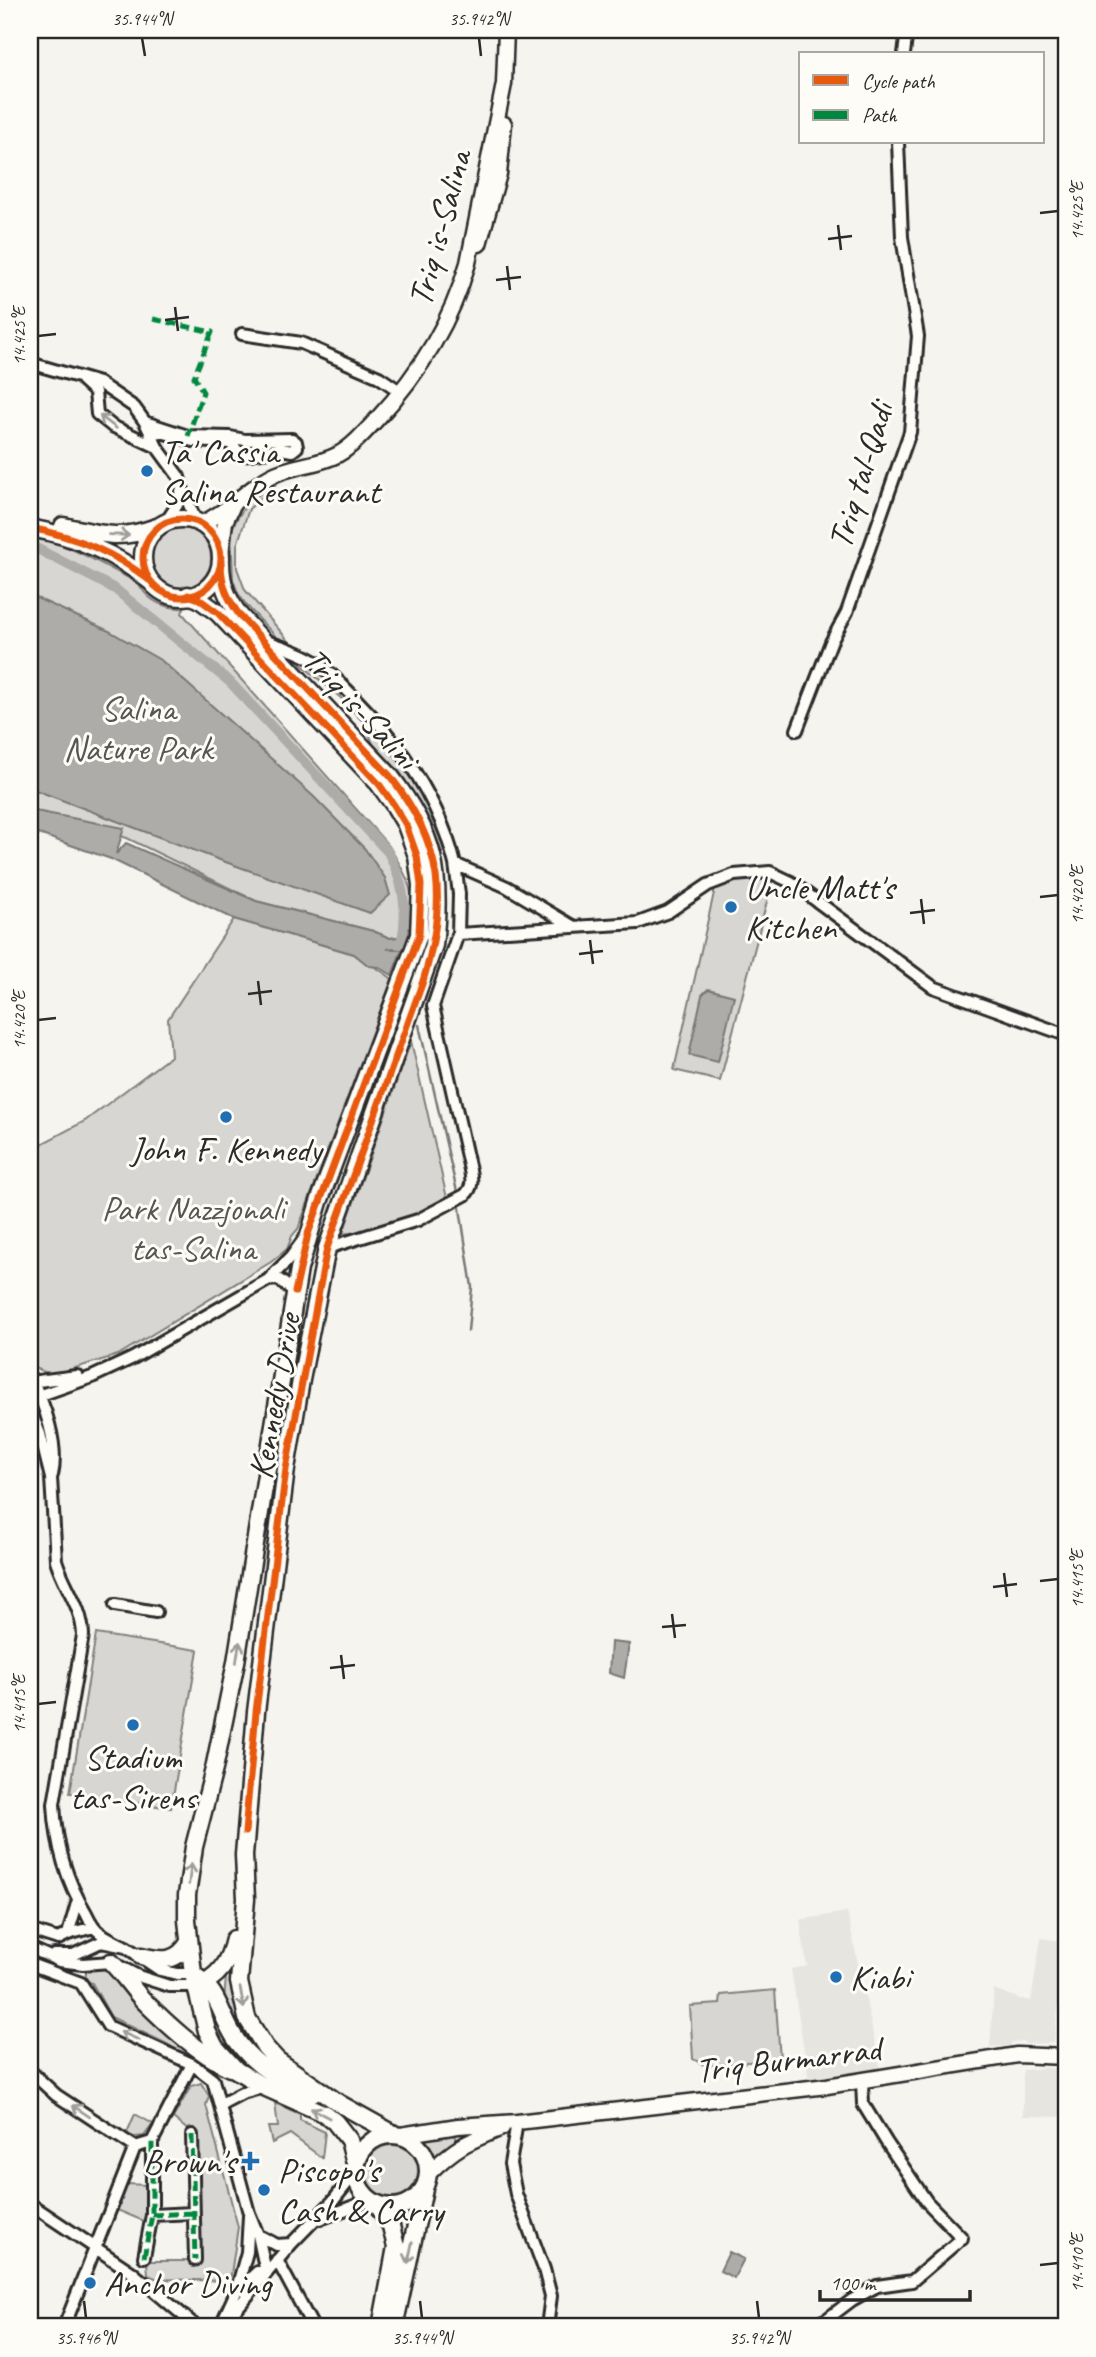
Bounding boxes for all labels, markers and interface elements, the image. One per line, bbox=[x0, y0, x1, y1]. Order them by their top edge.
text: 35.944°N bbox=[112, 8, 175, 30]
text: 35.942°N bbox=[449, 8, 512, 30]
legend bbox=[799, 52, 1044, 144]
text: Cycle path bbox=[862, 68, 935, 94]
text: Path bbox=[862, 102, 898, 128]
street label: Triq is-Salina bbox=[397, 143, 482, 311]
text: 14.425°E bbox=[1066, 179, 1088, 240]
text: 14.425°E bbox=[8, 304, 30, 365]
street label: Triq tal-Qadi bbox=[817, 392, 905, 554]
one-way arrow bbox=[99, 414, 118, 429]
place label: Ta' Cassia Salina Restaurant bbox=[161, 429, 383, 514]
marker: Ta' Cassia Salina Restaurant bbox=[139, 463, 155, 479]
one-way arrow bbox=[107, 529, 130, 542]
street label: Triq is-Salini bbox=[293, 638, 432, 782]
park label: Salina Nature Park bbox=[64, 686, 216, 771]
text: 14.420°E bbox=[1066, 863, 1088, 924]
place label: Uncle Matt's Kitchen bbox=[745, 865, 897, 950]
marker: Uncle Matt's Kitchen bbox=[723, 899, 739, 915]
text: 14.420°E bbox=[8, 988, 30, 1049]
marker: John F. Kennedy bbox=[218, 1109, 234, 1125]
place label: John F. Kennedy bbox=[129, 1127, 324, 1172]
park label: Park Nazzjonali tas-Salina bbox=[102, 1186, 289, 1271]
street label: Kennedy Drive bbox=[238, 1307, 312, 1482]
text: 14.415°E bbox=[1066, 1547, 1088, 1608]
one-way arrow bbox=[232, 1641, 245, 1664]
text: 14.415°E bbox=[8, 1672, 30, 1733]
marker: Stadium tas-Sirens bbox=[125, 1717, 141, 1733]
place label: Stadium tas-Sirens bbox=[70, 1735, 199, 1820]
one-way arrow bbox=[183, 1863, 196, 1886]
place label: Kiabi bbox=[850, 1955, 915, 2000]
marker: Kiabi bbox=[828, 1969, 844, 1985]
one-way arrow bbox=[235, 1986, 249, 2009]
street label: Triq Burmarrad bbox=[693, 2025, 888, 2093]
one-way arrow bbox=[120, 2028, 141, 2042]
one-way arrow bbox=[71, 2104, 91, 2118]
one-way arrow bbox=[310, 2106, 331, 2119]
place label: Brown's bbox=[143, 2139, 239, 2184]
place label: Piscopo's Cash & Carry bbox=[278, 2148, 446, 2233]
marker: Brown's bbox=[242, 2153, 258, 2169]
marker: Piscopo's Cash & Carry bbox=[256, 2182, 272, 2198]
text: 14.410°E bbox=[1066, 2231, 1088, 2292]
one-way arrow bbox=[403, 2241, 417, 2264]
scale bar bbox=[820, 2259, 970, 2303]
place label: Anchor Diving bbox=[104, 2261, 273, 2306]
text: 100 m bbox=[830, 2270, 877, 2296]
marker: Anchor Diving bbox=[82, 2275, 98, 2291]
text: 35.946°N bbox=[56, 2327, 119, 2349]
text: 35.944°N bbox=[392, 2327, 455, 2349]
text: 35.942°N bbox=[729, 2327, 792, 2349]

